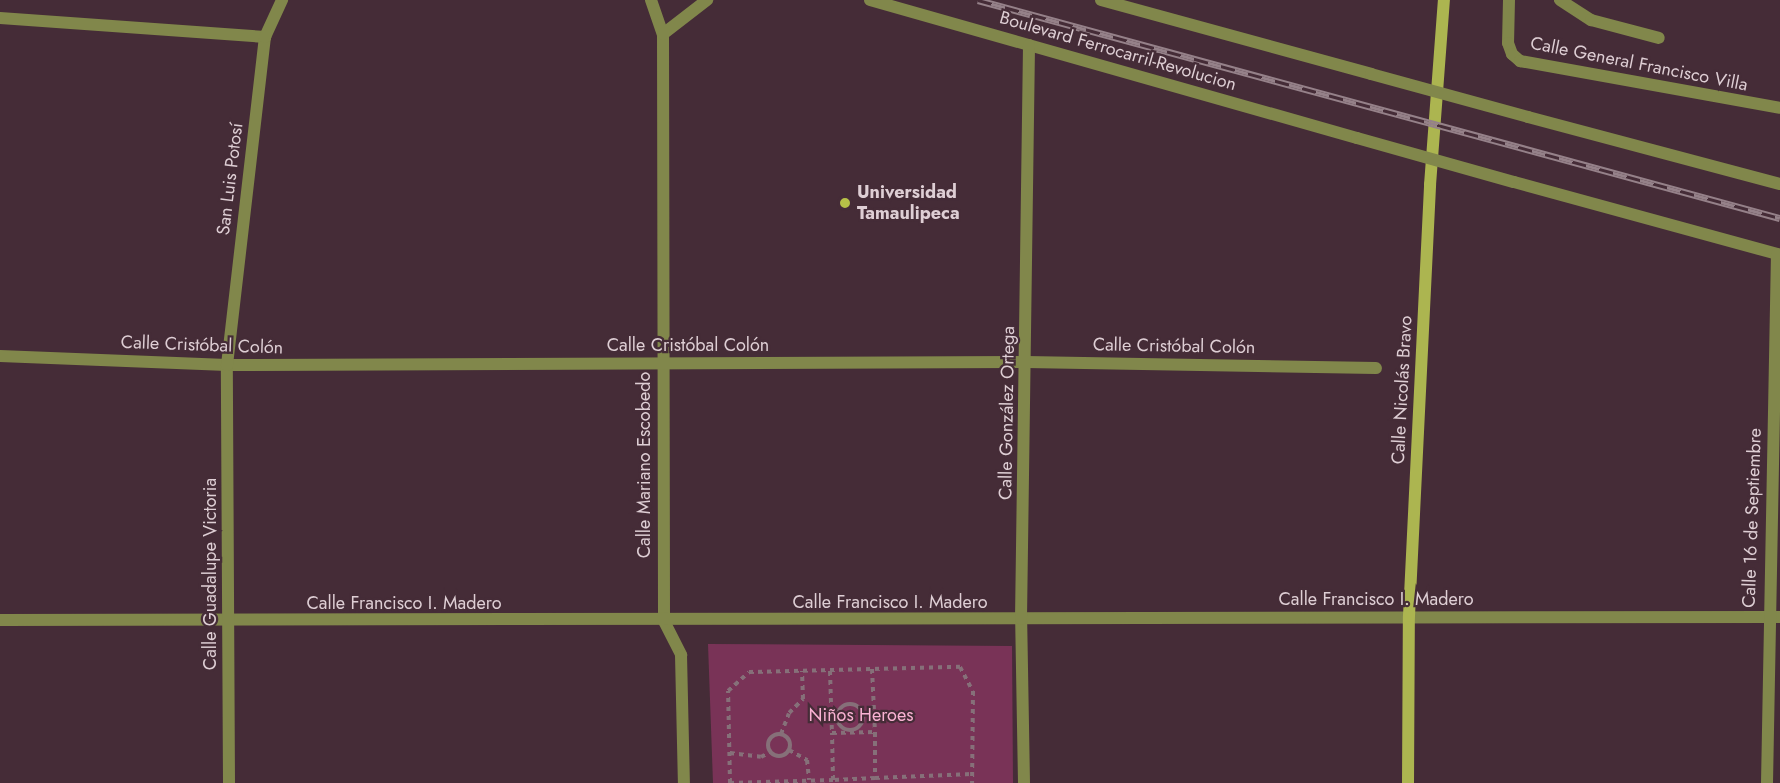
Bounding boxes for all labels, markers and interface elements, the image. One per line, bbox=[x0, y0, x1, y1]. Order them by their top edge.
street label: Boulevard Ferrocarril-Revolucion bbox=[997, 7, 1239, 95]
street label: Calle General Francisco Villa bbox=[1528, 32, 1750, 96]
street label: San Luis Potosí bbox=[212, 122, 248, 236]
place label: Universidad Tamaulipeca bbox=[857, 182, 960, 224]
marker: Universidad Tamaulipeca bbox=[838, 196, 852, 210]
street label: Calle Nicolás Bravo bbox=[1387, 315, 1417, 465]
street label: Calle González Ortega bbox=[995, 326, 1019, 500]
street label: Calle Cristóbal Colón bbox=[120, 331, 284, 359]
street label: Calle Cristóbal Colón bbox=[607, 334, 769, 356]
street label: Calle Cristóbal Colón bbox=[1093, 334, 1255, 358]
street label: Calle Mariano Escobedo bbox=[633, 372, 655, 558]
street label: Calle 16 de Septiembre bbox=[1738, 428, 1766, 608]
street label: Calle Guadalupe Victoria bbox=[199, 478, 221, 670]
street label: Calle Francisco I. Madero bbox=[1279, 588, 1473, 610]
street label: Calle Francisco I. Madero bbox=[793, 591, 987, 613]
street label: Calle Francisco I. Madero bbox=[307, 592, 501, 614]
park label: Niños Heroes bbox=[809, 704, 913, 726]

